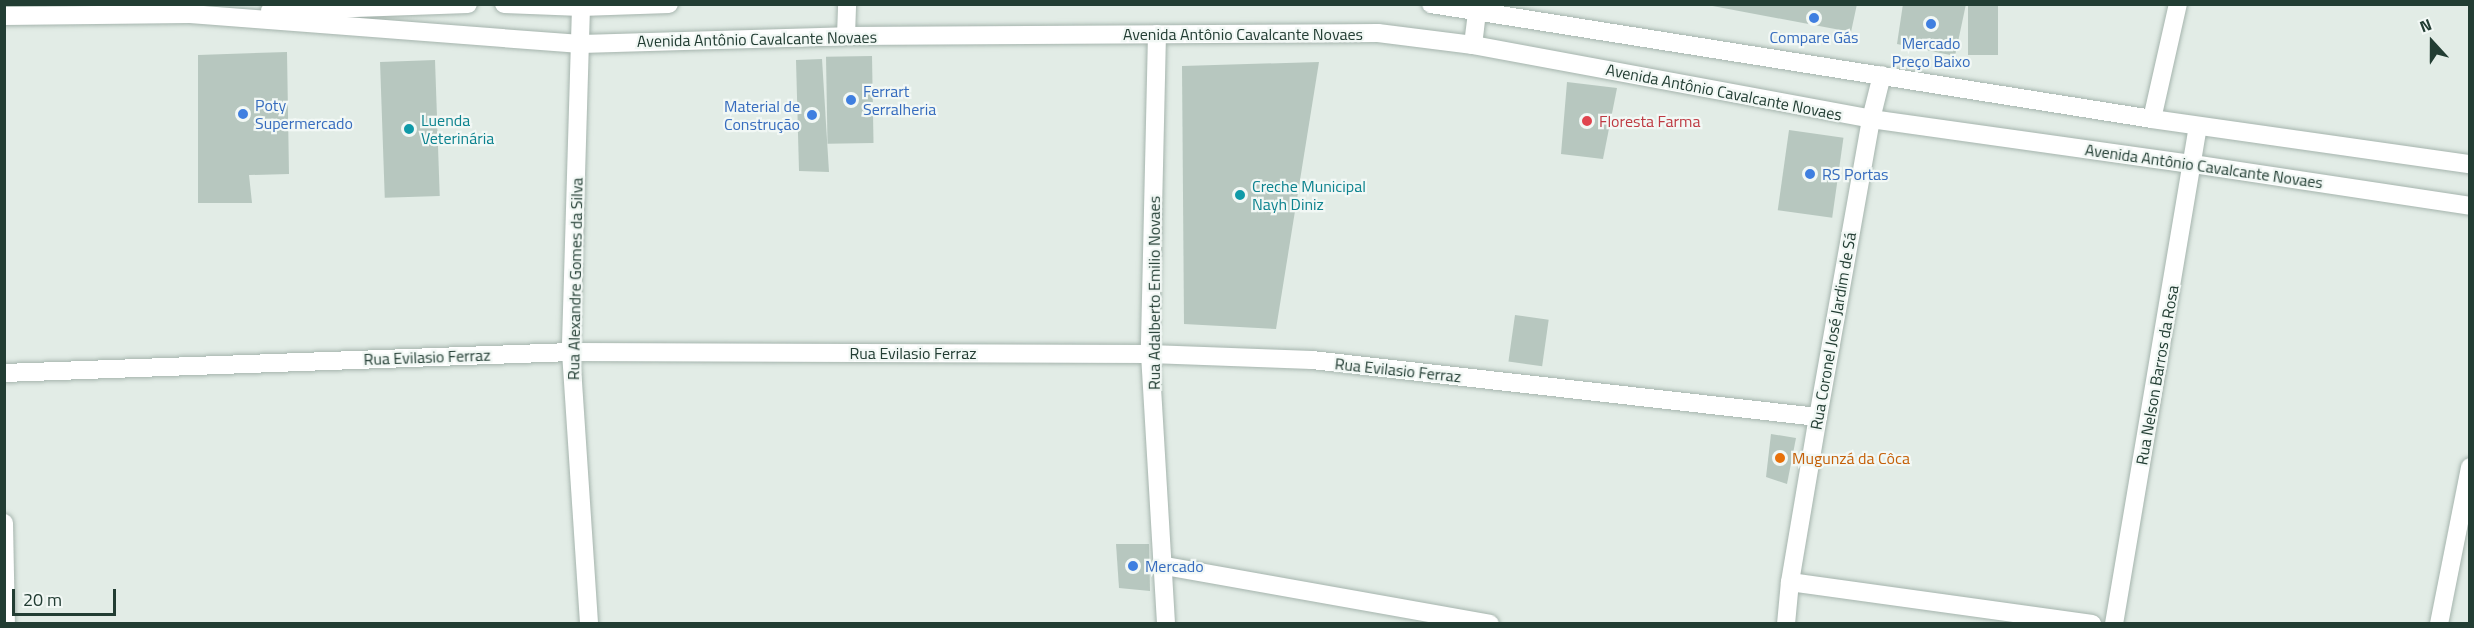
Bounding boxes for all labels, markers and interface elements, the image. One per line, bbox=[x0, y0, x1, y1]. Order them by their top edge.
marker: Compare Gás bbox=[1807, 11, 1821, 25]
north arrow bbox=[2402, 12, 2462, 72]
text: N bbox=[2416, 12, 2435, 38]
marker: Mercado Preço Baixo bbox=[1924, 17, 1938, 31]
street label: Avenida Antônio Cavalcante Novaes bbox=[1123, 24, 1363, 44]
street label: Avenida Antônio Cavalcante Novaes bbox=[637, 27, 877, 51]
place label: Compare Gás bbox=[1769, 27, 1859, 47]
place label: Mercado Preço Baixo bbox=[1892, 33, 1970, 71]
street label: Avenida Antônio Cavalcante Novaes bbox=[1604, 60, 1844, 124]
place label: Ferrart Serralheria bbox=[863, 81, 936, 119]
marker: Ferrart Serralheria bbox=[844, 93, 858, 107]
place label: Poty Supermercado bbox=[255, 95, 353, 133]
place label: Material de Construção bbox=[724, 96, 800, 134]
marker: Poty Supermercado bbox=[236, 107, 250, 121]
marker: Material de Construção bbox=[805, 108, 819, 122]
place label: Luenda Veterinária bbox=[421, 110, 494, 148]
place label: Floresta Farma bbox=[1599, 111, 1700, 131]
marker: Floresta Farma bbox=[1580, 114, 1594, 128]
marker: Luenda Veterinária bbox=[402, 122, 416, 136]
street label: Avenida Antônio Cavalcante Novaes bbox=[2084, 140, 2324, 192]
place label: RS Portas bbox=[1822, 164, 1889, 184]
marker: RS Portas bbox=[1803, 167, 1817, 181]
place label: Creche Municipal Nayh Diniz bbox=[1252, 176, 1366, 214]
street label: Rua Alexandre Gomes da Silva bbox=[564, 178, 586, 380]
marker: Creche Municipal Nayh Diniz bbox=[1233, 188, 1247, 202]
street label: Rua Adalberto Emilio Novaes bbox=[1144, 196, 1164, 390]
street label: Rua Coronel José Jardim de Sá bbox=[1806, 231, 1860, 431]
street label: Rua Nelson Barros da Rosa bbox=[2132, 284, 2182, 466]
street label: Rua Evilasio Ferraz bbox=[850, 343, 976, 363]
street label: Rua Evilasio Ferraz bbox=[363, 345, 491, 369]
street label: Rua Evilasio Ferraz bbox=[1334, 354, 1462, 386]
place label: Mugunzá da Côca bbox=[1792, 448, 1910, 468]
marker: Mugunzá da Côca bbox=[1773, 451, 1787, 465]
place label: Mercado bbox=[1145, 556, 1204, 576]
marker: Mercado bbox=[1126, 559, 1140, 573]
scale bar bbox=[15, 577, 118, 615]
text: 20 m bbox=[23, 586, 62, 613]

